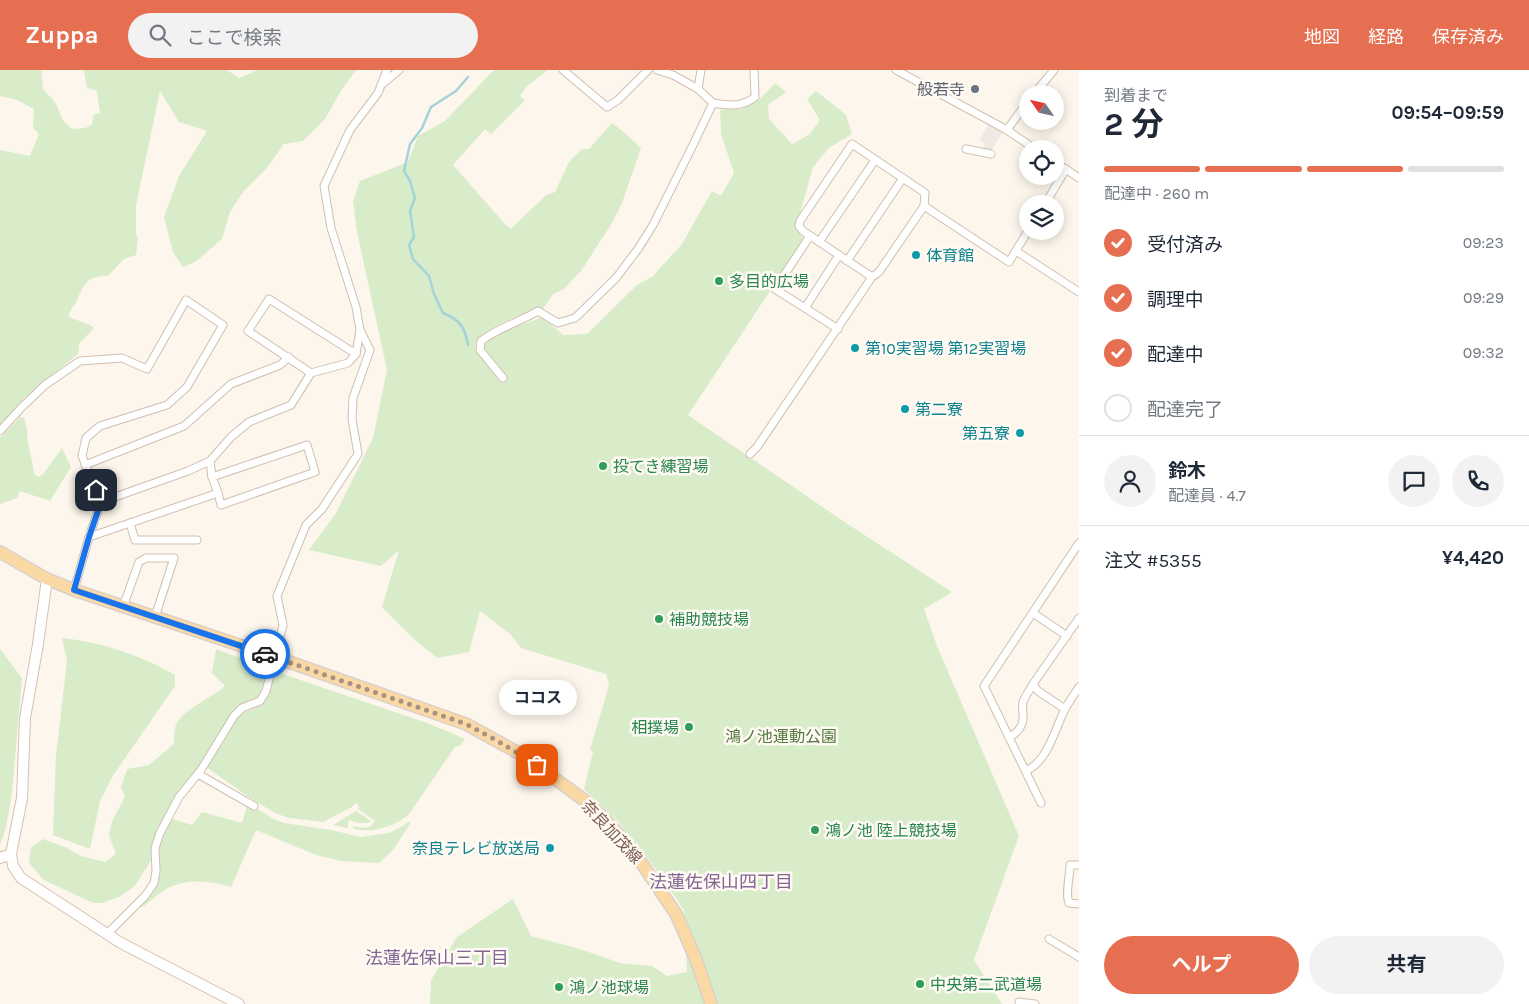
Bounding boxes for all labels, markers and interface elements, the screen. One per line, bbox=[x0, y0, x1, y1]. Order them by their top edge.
search box bbox=[128, 13, 478, 58]
text: Zuppa bbox=[25, 21, 98, 49]
icon: search bbox=[146, 21, 174, 49]
text: 地図 bbox=[1304, 26, 1340, 48]
text: 経路 bbox=[1368, 26, 1404, 48]
text: 保存済み bbox=[1432, 26, 1504, 48]
text: ここで検索 bbox=[186, 27, 281, 49]
place label: 般若寺 bbox=[917, 80, 965, 99]
marker: 般若寺 bbox=[969, 83, 981, 95]
north arrow bbox=[1019, 85, 1064, 130]
map controls bbox=[1019, 85, 1064, 240]
text: 到着まで bbox=[1104, 86, 1168, 105]
text: 09:54–09:59 bbox=[1392, 102, 1504, 124]
text: 2 分 bbox=[1104, 106, 1163, 143]
button: locate bbox=[1019, 140, 1064, 185]
text: 配達中 · 260 m bbox=[1104, 184, 1209, 203]
button: layers bbox=[1019, 195, 1064, 240]
icon: check bbox=[1104, 229, 1132, 257]
text: 09:23 bbox=[1463, 233, 1504, 252]
text: 受付済み bbox=[1147, 234, 1223, 256]
place label: 体育館 bbox=[926, 246, 974, 265]
marker: 体育館 bbox=[910, 249, 922, 261]
place label: 多目的広場 bbox=[729, 272, 809, 291]
marker: 多目的広場 bbox=[713, 275, 725, 287]
icon: check bbox=[1104, 284, 1132, 312]
text: 09:29 bbox=[1463, 288, 1504, 307]
text: 調理中 bbox=[1147, 289, 1204, 311]
place label: 第10実習場 第12実習場 bbox=[865, 339, 1026, 358]
icon: check bbox=[1104, 339, 1132, 367]
marker: 第10実習場 第12実習場 bbox=[849, 342, 861, 354]
text: 09:32 bbox=[1463, 343, 1504, 362]
text: 配達中 bbox=[1147, 344, 1204, 366]
text: 配達完了 bbox=[1147, 399, 1223, 421]
place label: 第二寮 bbox=[915, 400, 963, 419]
marker: 第二寮 bbox=[899, 403, 911, 415]
place label: 第五寮 bbox=[962, 424, 1010, 443]
marker: 第五寮 bbox=[1014, 427, 1026, 439]
button: person bbox=[1104, 455, 1156, 507]
button: chat bbox=[1388, 455, 1440, 507]
button: phone bbox=[1452, 455, 1504, 507]
place label: 投てき練習場 bbox=[613, 457, 709, 476]
marker: 投てき練習場 bbox=[597, 460, 609, 472]
text: 鈴木 bbox=[1168, 460, 1206, 482]
pin bbox=[75, 469, 117, 511]
icon: home bbox=[82, 476, 110, 504]
text: 配達員 · 4.7 bbox=[1168, 486, 1246, 505]
text: ¥4,420 bbox=[1442, 547, 1504, 569]
text: 注文 #5355 bbox=[1104, 550, 1202, 572]
place label: 補助競技場 bbox=[669, 610, 749, 629]
marker: 補助競技場 bbox=[653, 613, 665, 625]
courier bbox=[240, 629, 290, 679]
icon: car bbox=[251, 640, 279, 668]
callout: ココス bbox=[498, 680, 576, 715]
text: ココス bbox=[514, 688, 562, 707]
place label: 相撲場 bbox=[631, 718, 679, 737]
marker: 相撲場 bbox=[683, 721, 695, 733]
park label: 鴻ノ池運動公園 bbox=[725, 727, 837, 746]
pin bbox=[516, 744, 558, 786]
icon: bag bbox=[523, 751, 551, 779]
street label: 奈良加茂線 bbox=[578, 796, 646, 868]
place label: 鴻ノ池 陸上競技場 bbox=[825, 821, 957, 840]
marker: 鴻ノ池 陸上競技場 bbox=[809, 824, 821, 836]
place label: 奈良テレビ放送局 bbox=[412, 839, 540, 858]
marker: 奈良テレビ放送局 bbox=[544, 842, 556, 854]
district label: 法蓮佐保山四丁目 bbox=[649, 871, 793, 893]
button: ヘルプ bbox=[1104, 936, 1299, 994]
button: 共有 bbox=[1309, 936, 1504, 994]
district label: 法蓮佐保山三丁目 bbox=[365, 947, 509, 969]
place label: 中央第二武道場 bbox=[930, 975, 1042, 994]
place label: 鴻ノ池球場 bbox=[569, 978, 649, 997]
marker: 中央第二武道場 bbox=[914, 978, 926, 990]
marker: 鴻ノ池球場 bbox=[553, 981, 565, 993]

